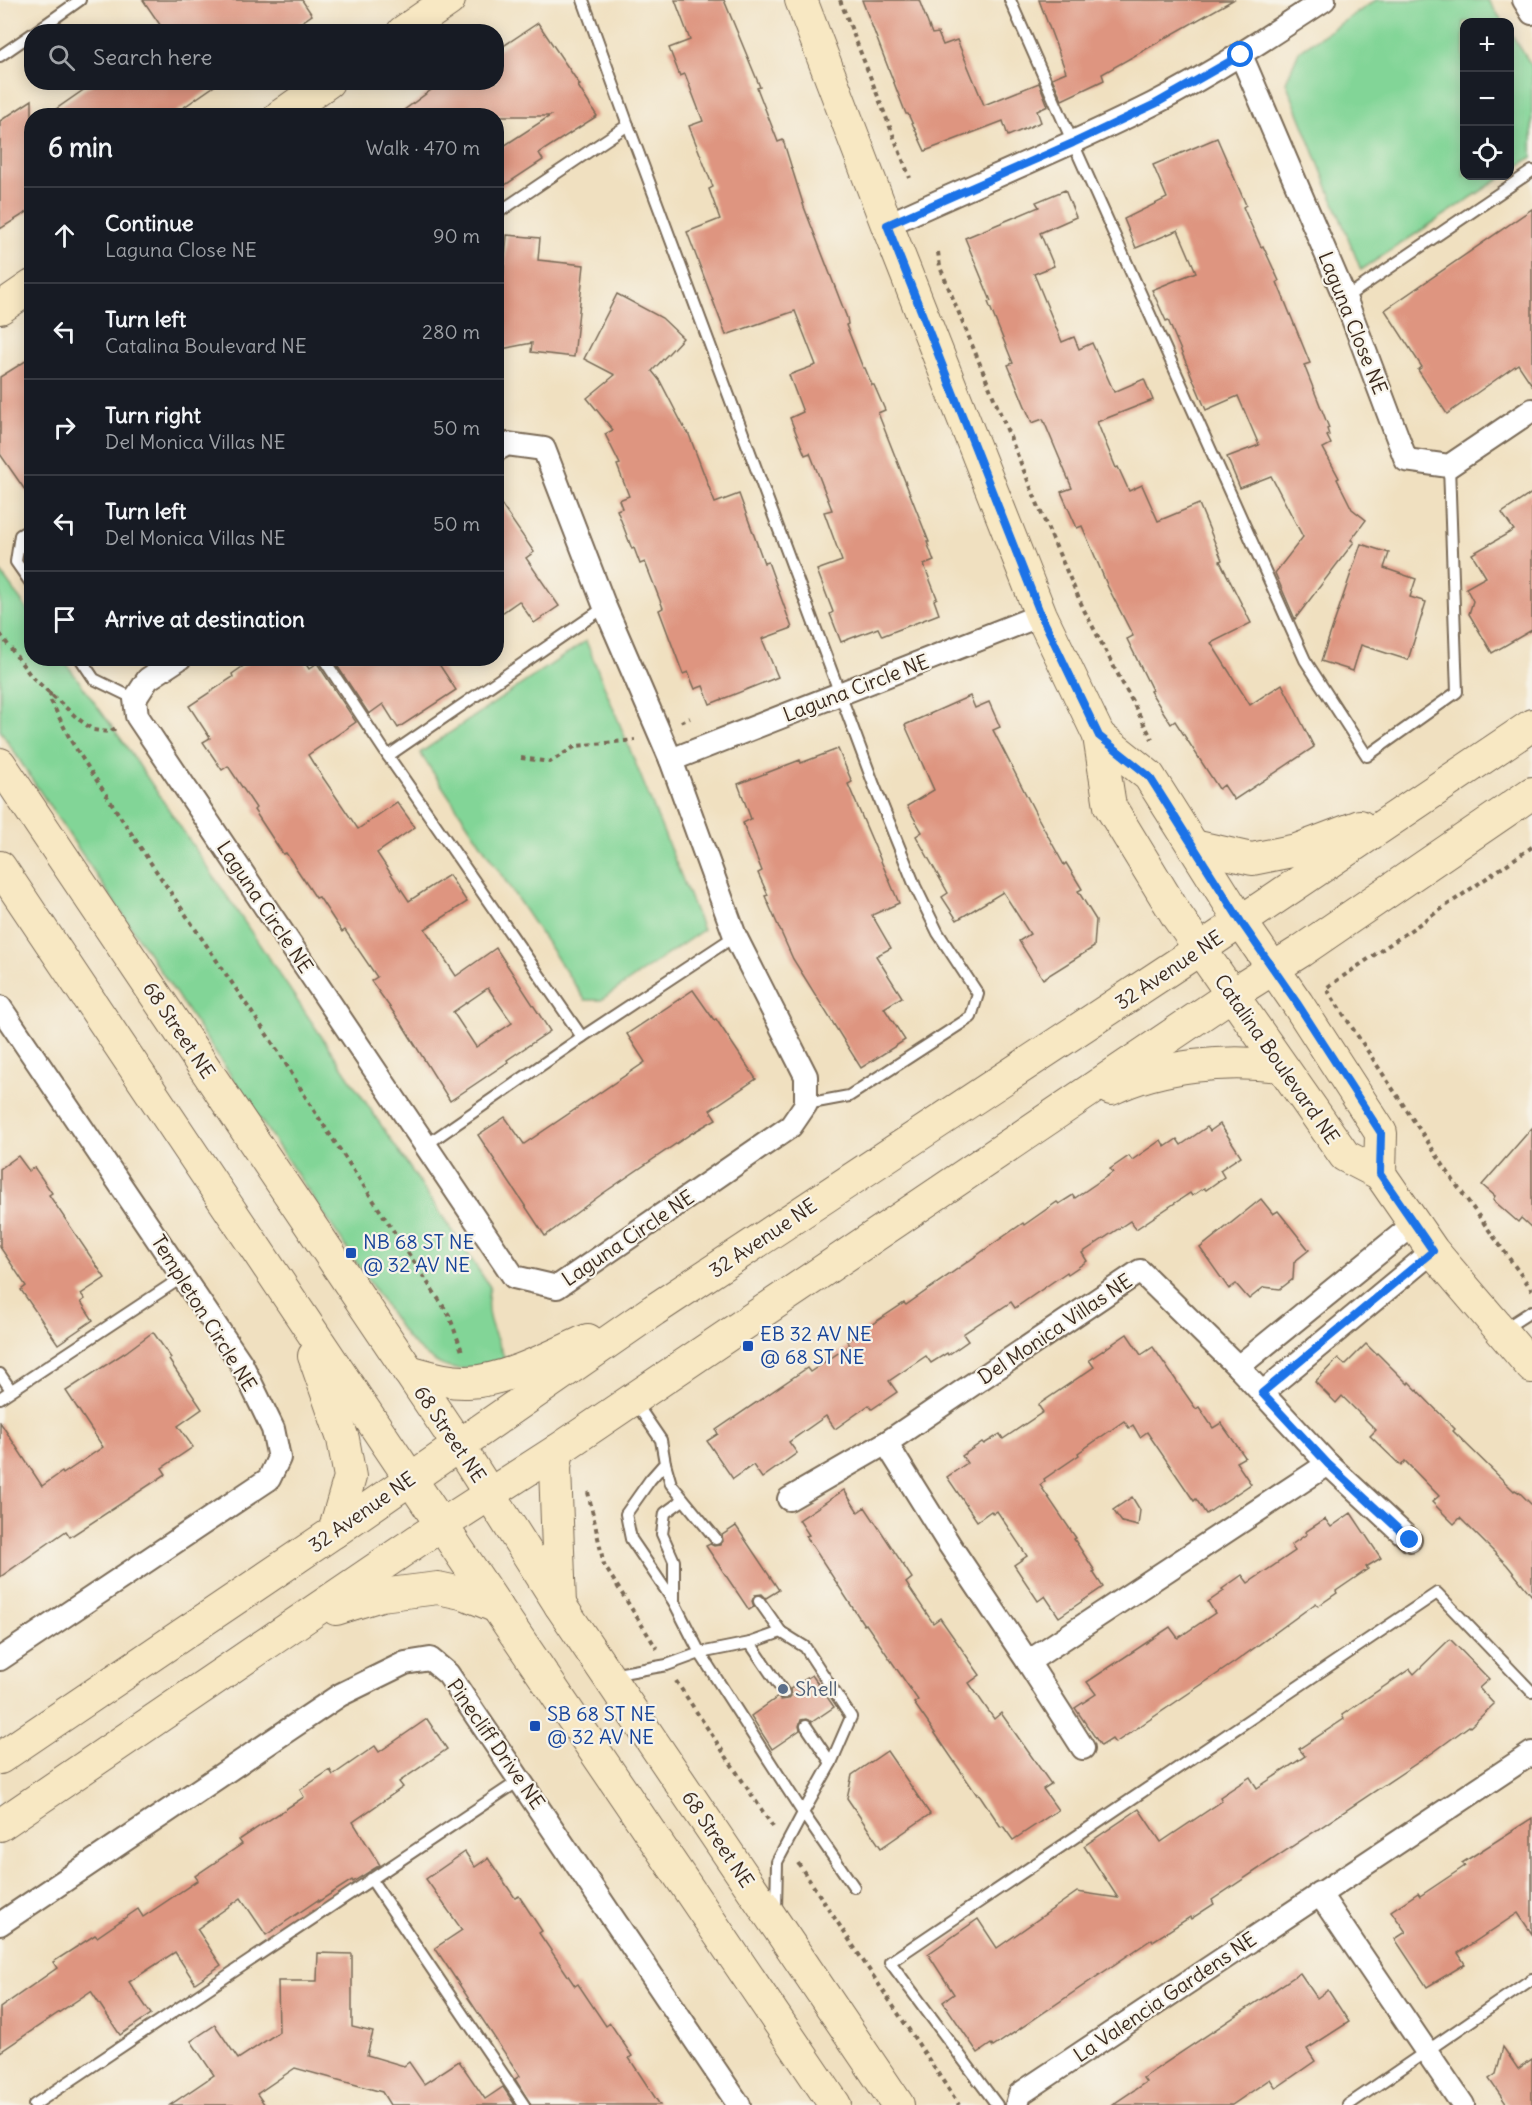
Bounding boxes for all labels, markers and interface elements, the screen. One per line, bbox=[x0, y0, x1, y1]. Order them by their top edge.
map controls bbox=[1460, 18, 1514, 180]
button: + bbox=[1460, 18, 1514, 72]
search box bbox=[24, 24, 504, 90]
icon: search bbox=[45, 41, 78, 74]
route start bbox=[1227, 41, 1253, 67]
text: Search here bbox=[93, 43, 212, 71]
button: − bbox=[1460, 72, 1514, 126]
button: locate bbox=[1460, 126, 1514, 180]
text: 6 min bbox=[48, 131, 113, 164]
text: Walk · 470 m bbox=[366, 135, 480, 160]
text: Continue bbox=[105, 209, 194, 237]
icon: ahead bbox=[48, 219, 81, 252]
text: 90 m bbox=[433, 223, 480, 248]
text: Laguna Close NE bbox=[105, 237, 257, 262]
street label: Laguna Close NE bbox=[1313, 248, 1393, 398]
text: Turn left bbox=[105, 305, 186, 333]
icon: left bbox=[48, 315, 81, 348]
text: 280 m bbox=[422, 319, 480, 344]
text: Catalina Boulevard NE bbox=[105, 333, 307, 358]
text: Turn right bbox=[105, 401, 201, 429]
icon: right bbox=[48, 411, 81, 444]
text: 50 m bbox=[433, 415, 480, 440]
text: Del Monica Villas NE bbox=[105, 429, 286, 454]
text: Turn left bbox=[105, 497, 186, 525]
icon: left bbox=[48, 507, 81, 540]
text: 50 m bbox=[433, 511, 480, 536]
text: Del Monica Villas NE bbox=[105, 525, 286, 550]
icon: arrive bbox=[48, 603, 81, 636]
text: Arrive at destination bbox=[105, 605, 305, 633]
street label: Laguna Circle NE bbox=[779, 648, 932, 727]
street label: Laguna Circle NE bbox=[212, 836, 319, 978]
street label: 32 Avenue NE bbox=[1110, 924, 1227, 1015]
street label: Catalina Boulevard NE bbox=[1209, 969, 1345, 1148]
street label: 68 Street NE bbox=[138, 976, 221, 1083]
street label: Laguna Circle NE bbox=[557, 1184, 699, 1291]
street label: 32 Avenue NE bbox=[704, 1192, 821, 1283]
place label: NB 68 ST NE @ 32 AV NE bbox=[363, 1229, 474, 1277]
street label: Templeton Circle NE bbox=[146, 1230, 263, 1396]
marker: NB 68 ST NE @ 32 AV NE bbox=[344, 1246, 358, 1260]
street label: Del Monica Villas NE bbox=[973, 1268, 1137, 1389]
place label: EB 32 AV NE @ 68 ST NE bbox=[760, 1321, 872, 1369]
marker: EB 32 AV NE @ 68 ST NE bbox=[741, 1339, 755, 1353]
street label: 68 Street NE bbox=[409, 1380, 492, 1487]
street label: 32 Avenue NE bbox=[304, 1466, 420, 1558]
route end bbox=[1396, 1526, 1422, 1552]
street label: Pinecliff Drive NE bbox=[442, 1674, 551, 1814]
place label: Shell bbox=[795, 1676, 837, 1701]
marker: Shell bbox=[776, 1682, 790, 1696]
place label: SB 68 ST NE @ 32 AV NE bbox=[547, 1701, 656, 1749]
marker: SB 68 ST NE @ 32 AV NE bbox=[528, 1719, 542, 1733]
street label: 68 Street NE bbox=[677, 1785, 760, 1892]
street label: La Valencia Gardens NE bbox=[1069, 1926, 1261, 2067]

